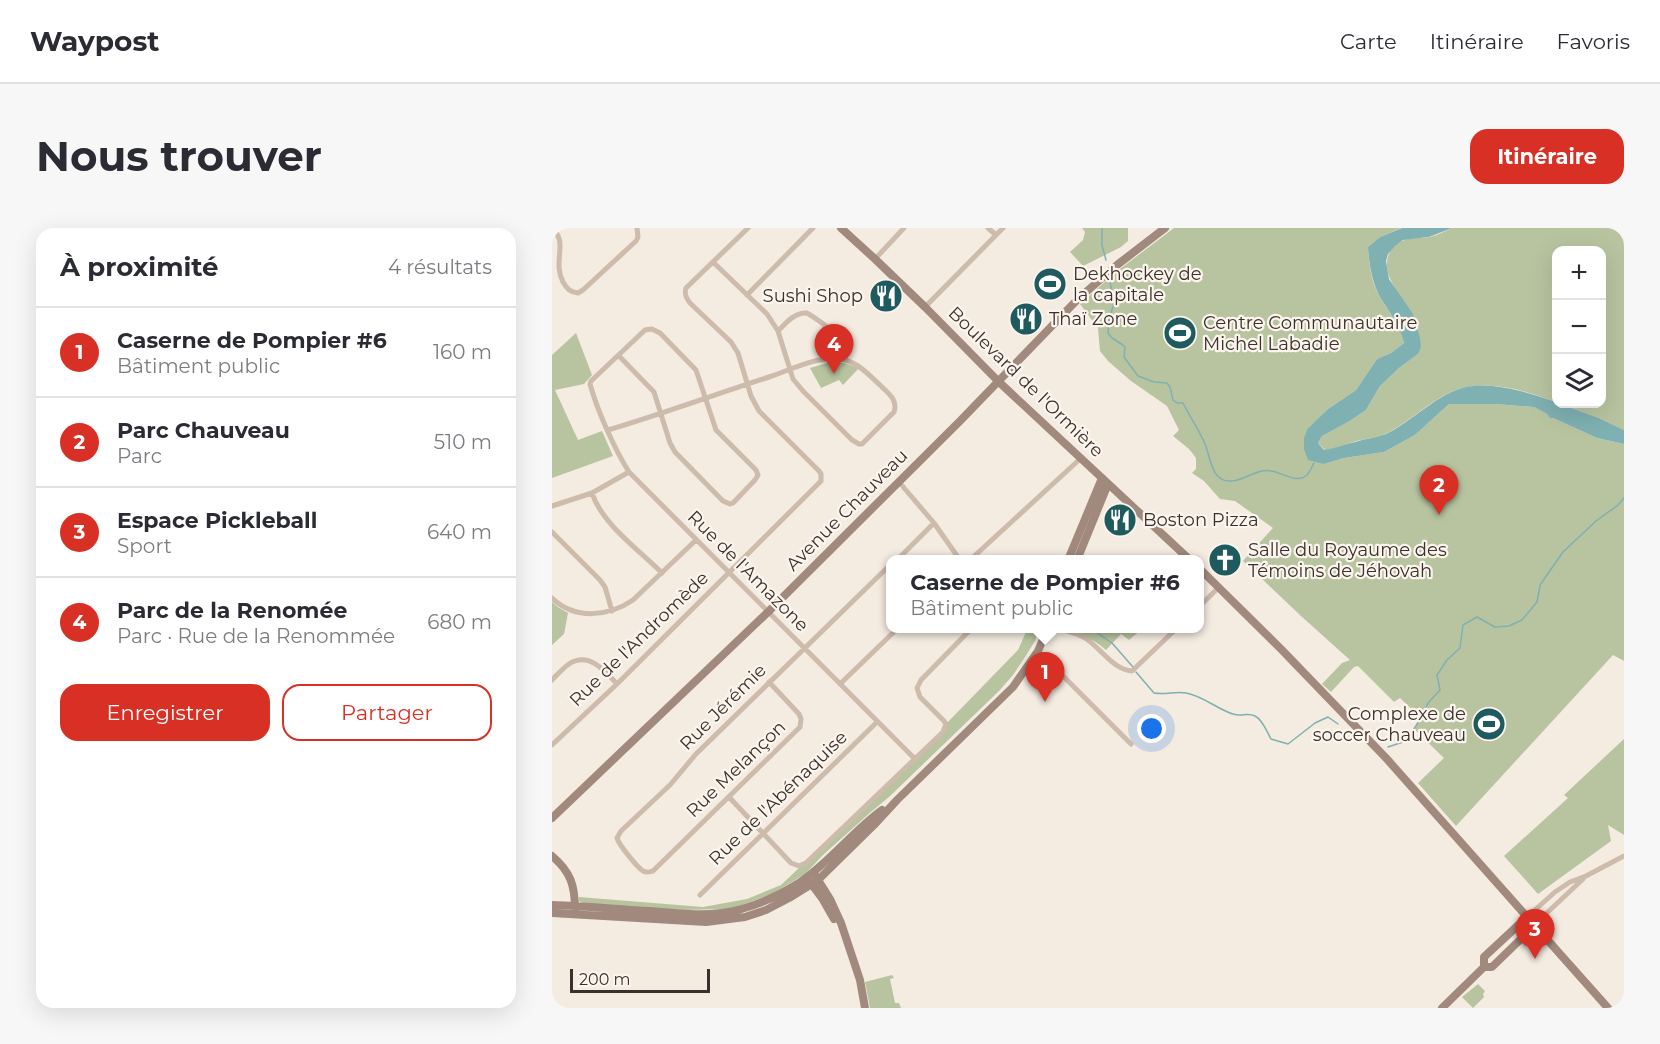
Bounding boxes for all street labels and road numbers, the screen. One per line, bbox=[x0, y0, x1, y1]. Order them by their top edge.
street label: Boulevard de l'Ormière bbox=[944, 302, 1108, 462]
street label: Avenue Chauveau bbox=[782, 445, 912, 575]
street label: Rue de l'Amazone bbox=[683, 506, 813, 636]
street label: Rue de l'Andromède bbox=[565, 567, 713, 711]
street label: Rue Jérémie bbox=[675, 659, 771, 755]
street label: Rue Melançon bbox=[682, 716, 790, 822]
street label: Rue de l'Abénaquise bbox=[704, 726, 852, 870]

